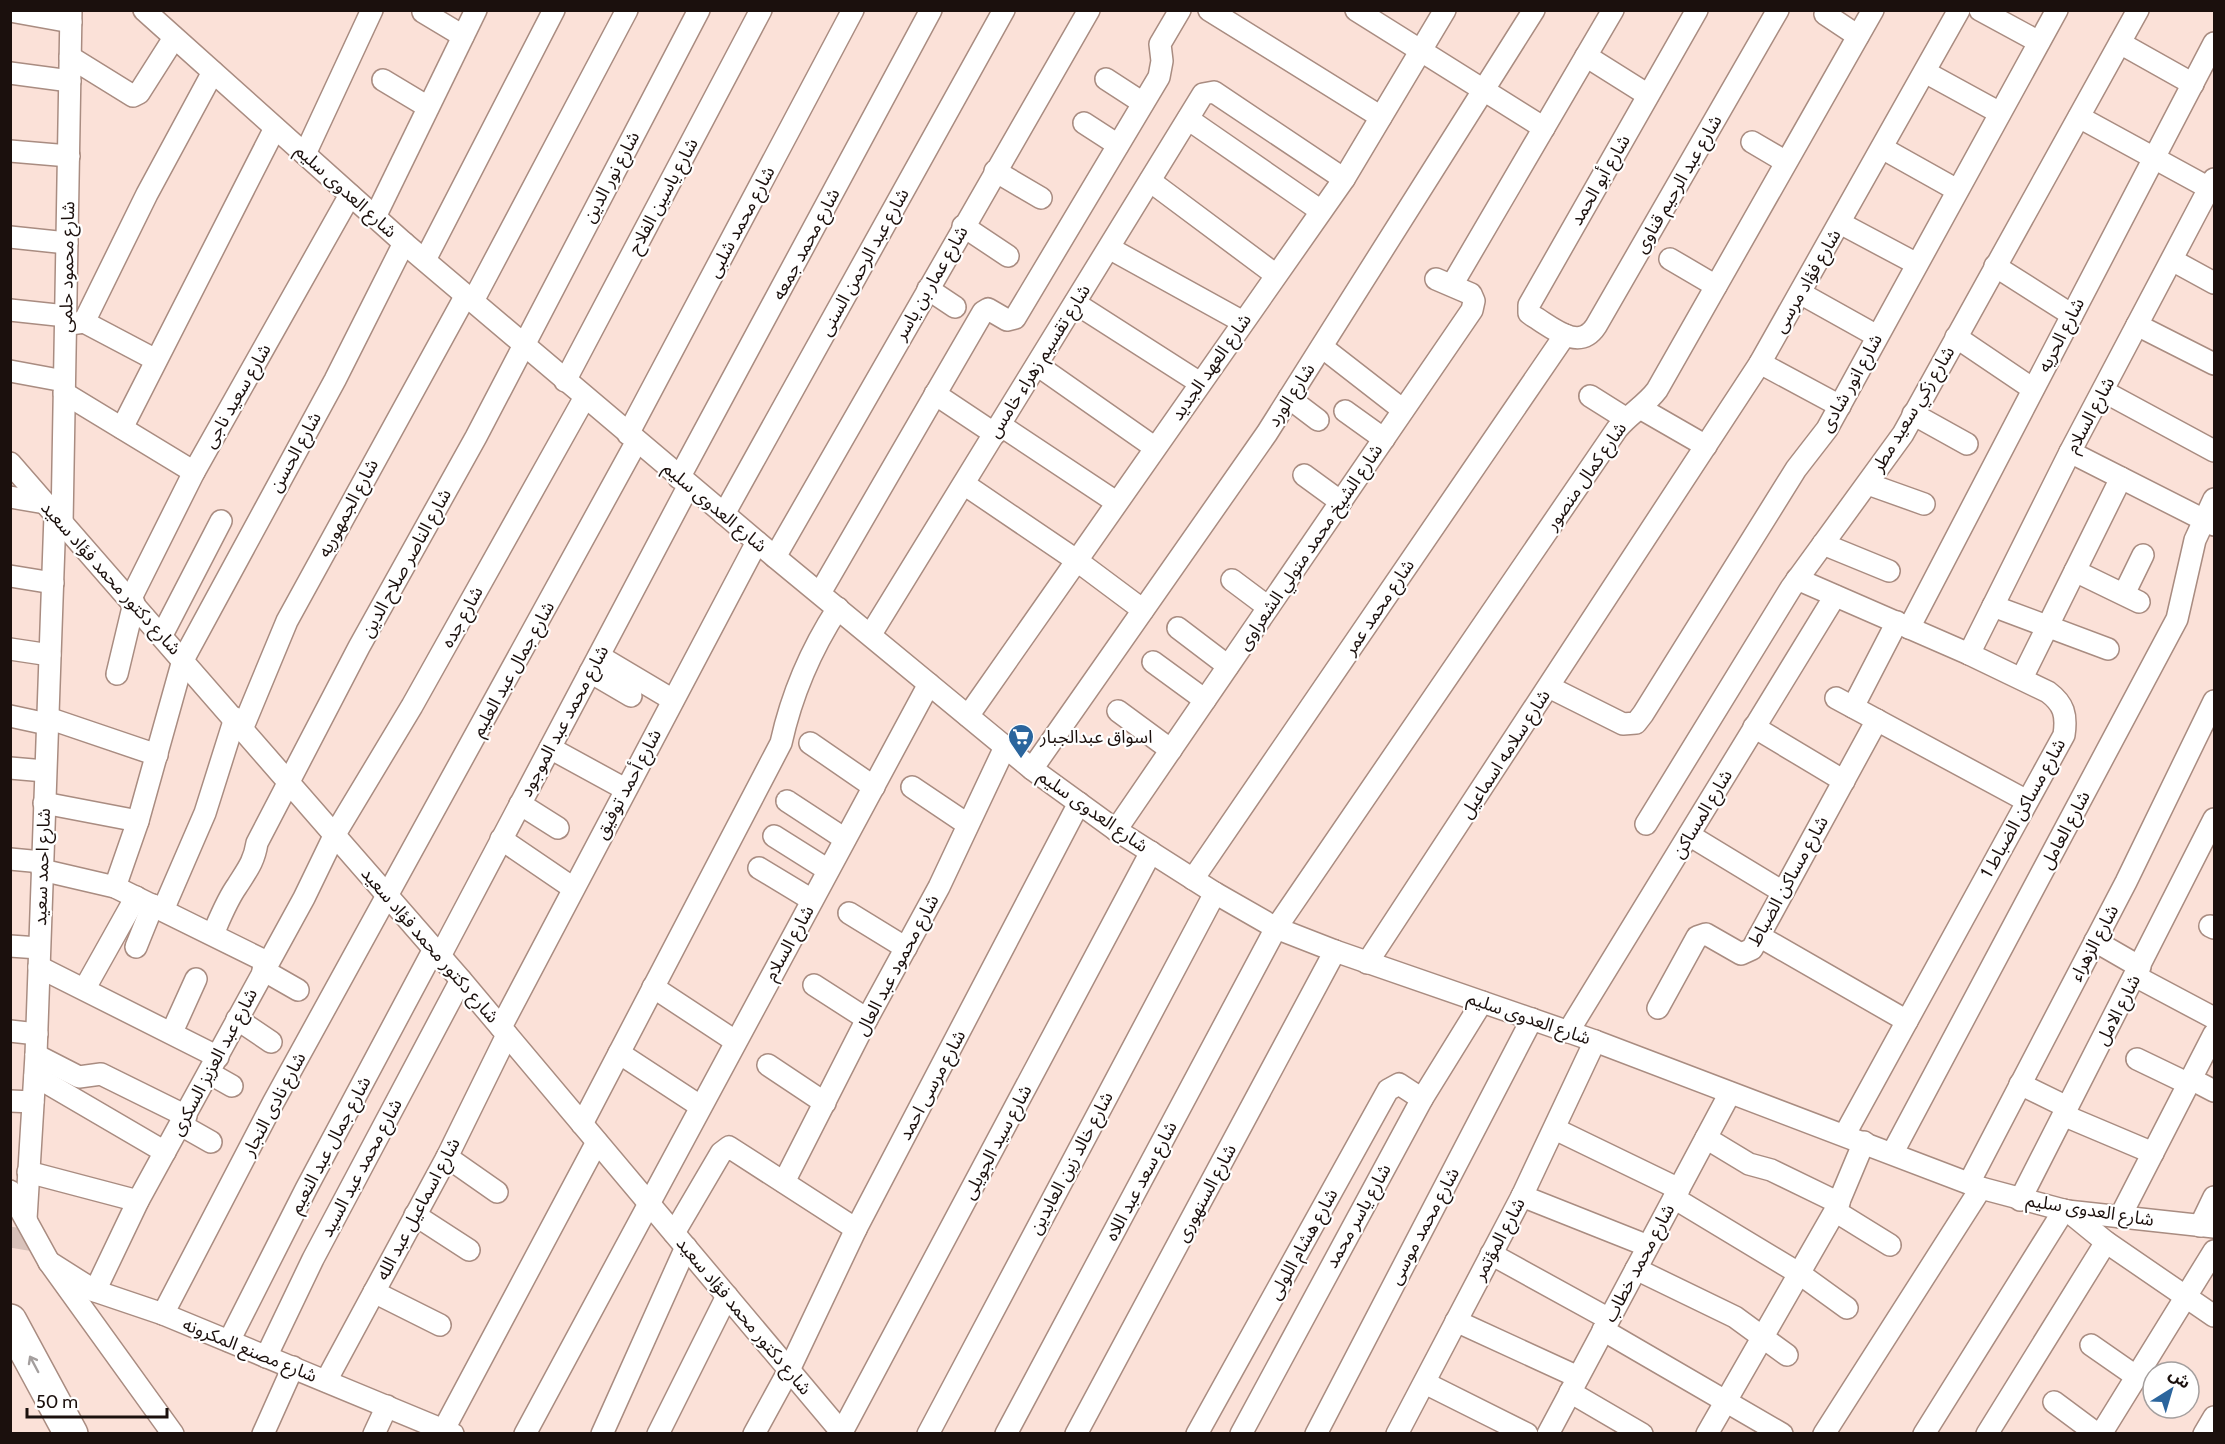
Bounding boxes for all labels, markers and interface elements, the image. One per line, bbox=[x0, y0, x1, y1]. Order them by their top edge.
street label: شارع عبد الرحيم قناوى bbox=[1629, 111, 1729, 259]
street label: شارع نور الدين bbox=[578, 128, 647, 228]
street label: شارع أبو الحمد bbox=[1565, 131, 1637, 231]
street label: شارع ياسين الفلاح bbox=[623, 134, 705, 259]
street label: شارع العدوى سليم bbox=[289, 140, 401, 245]
street label: شارع محمد شلبى bbox=[702, 163, 782, 283]
street label: شارع محمد جمعه bbox=[767, 184, 847, 305]
street label: شارع عبد الرحمن السنى bbox=[814, 184, 916, 341]
street label: شارع محمود حلمى bbox=[55, 201, 82, 333]
street label: شارع عمار بن ياسر bbox=[889, 222, 975, 346]
street label: شارع فؤاد مرسى bbox=[1768, 225, 1848, 338]
street label: شارع تقسيم زهراء خامس bbox=[983, 280, 1098, 443]
street label: شارع الحريه bbox=[2033, 294, 2092, 377]
street label: شارع العهد الجديد bbox=[1166, 309, 1258, 426]
street label: شارع انور شادى bbox=[1815, 330, 1890, 437]
street label: شارع سعيد ناجى bbox=[198, 340, 278, 454]
street label: شارع زكي سعيد مطر bbox=[1866, 342, 1962, 478]
street label: شارع الورد bbox=[1262, 359, 1322, 433]
street label: شارع السلام bbox=[2061, 373, 2122, 458]
street label: شارع الحسن bbox=[264, 408, 329, 497]
street label: شارع كمال منصور bbox=[1540, 418, 1634, 537]
street label: شارع الشيخ محمد متولي الشعراوى bbox=[1233, 440, 1390, 656]
street label: شارع الجمهوريه bbox=[313, 455, 386, 562]
street label: شارع العدوى سليم bbox=[657, 457, 772, 559]
street label: شارع الناصر صلاح الدين bbox=[356, 485, 459, 643]
street label: شارع دكتور محمد فؤاد سعيد bbox=[34, 497, 186, 661]
street label: شارع محمد عمر bbox=[1338, 555, 1422, 662]
street label: شارع جده bbox=[436, 583, 490, 653]
street label: شارع جمال عبد العليم bbox=[467, 597, 562, 742]
street label: شارع محمد عبد الموجود bbox=[515, 641, 616, 802]
street label: شارع سلامه اسماعيل bbox=[1455, 685, 1557, 824]
supermarket icon: اسواق عبدالجبار bbox=[1006, 722, 1036, 760]
street label: شارع أحمد توفيق bbox=[590, 725, 669, 844]
place label: اسواق عبدالجبار bbox=[1039, 726, 1152, 748]
street label: شارع مساكن الضباط 1 bbox=[1976, 735, 2073, 883]
street label: شارع العدوى سليم bbox=[1032, 765, 1152, 860]
street label: شارع المساكن bbox=[1667, 766, 1740, 864]
street label: شارع العامل bbox=[2035, 787, 2097, 874]
street label: شارع احمد سعيد bbox=[29, 808, 58, 926]
street label: شارع مساكن الضباط bbox=[1743, 812, 1835, 951]
street label: شارع دكتور محمد فؤاد سعيد bbox=[354, 863, 504, 1029]
street label: شارع محمود عبد العال bbox=[851, 891, 946, 1041]
street label: شارع السلام bbox=[759, 901, 821, 986]
street label: شارع الزهراء bbox=[2065, 901, 2126, 986]
street label: شارع الامل bbox=[2091, 971, 2148, 1050]
street label: شارع عبد العزيز السكرى bbox=[166, 985, 265, 1141]
street label: شارع العدوى سليم bbox=[1463, 987, 1594, 1052]
street label: شارع مرسى احمد bbox=[894, 1026, 973, 1145]
street label: شارع نادى النجار bbox=[237, 1049, 313, 1162]
street label: شارع جمال عبد النعيم bbox=[285, 1073, 378, 1219]
street label: شارع سيد الجويلى bbox=[958, 1081, 1039, 1204]
street label: شارع خالد زين العابدين bbox=[1024, 1088, 1121, 1240]
street label: شارع محمد عبد السيد bbox=[315, 1095, 409, 1242]
street label: شارع سعد عبد اللاه bbox=[1100, 1117, 1184, 1246]
street label: شارع اسماعيل عبد الله bbox=[371, 1134, 467, 1285]
street label: شارع السنهورى bbox=[1171, 1140, 1244, 1247]
street label: شارع ياسر محمد bbox=[1320, 1160, 1398, 1273]
street label: شارع محمد موسى bbox=[1384, 1164, 1467, 1290]
street label: شارع هشام اللولى bbox=[1263, 1185, 1345, 1305]
street label: شارع العدوى سليم bbox=[2024, 1189, 2156, 1234]
street label: شارع المؤتمر bbox=[1468, 1194, 1532, 1286]
street label: شارع محمد خطاب bbox=[1599, 1200, 1682, 1327]
street label: شارع دكتور محمد فؤاد سعيد bbox=[669, 1233, 816, 1401]
street label: شارع مصنع المكرونه bbox=[179, 1313, 320, 1390]
one-way arrow bbox=[27, 1355, 39, 1373]
north arrow bbox=[2141, 1360, 2201, 1420]
text: ش bbox=[2165, 1364, 2194, 1393]
scale bar bbox=[27, 1381, 166, 1419]
text: 50 m bbox=[36, 1391, 78, 1413]

